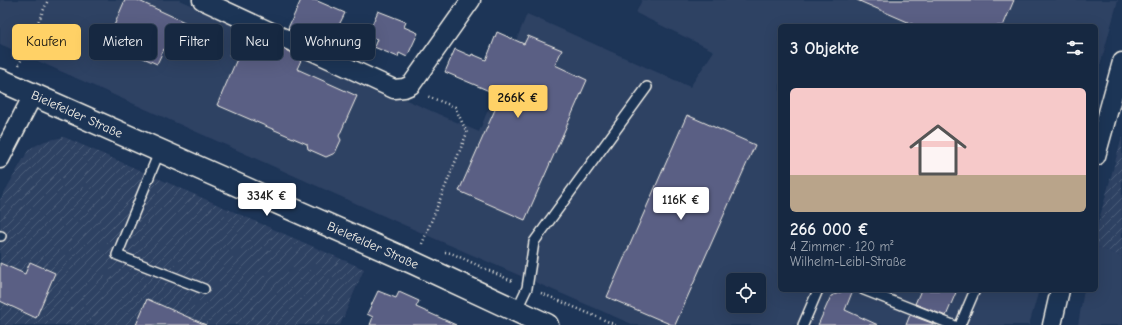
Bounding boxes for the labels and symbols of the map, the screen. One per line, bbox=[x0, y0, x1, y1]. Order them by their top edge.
pin: 266K € bbox=[485, 85, 551, 119]
street label: Bielefelder Straße bbox=[29, 87, 125, 141]
pin: 334K € bbox=[234, 183, 300, 217]
pin: 116K € bbox=[648, 187, 714, 221]
street label: Bielefelder Straße bbox=[325, 218, 421, 272]

